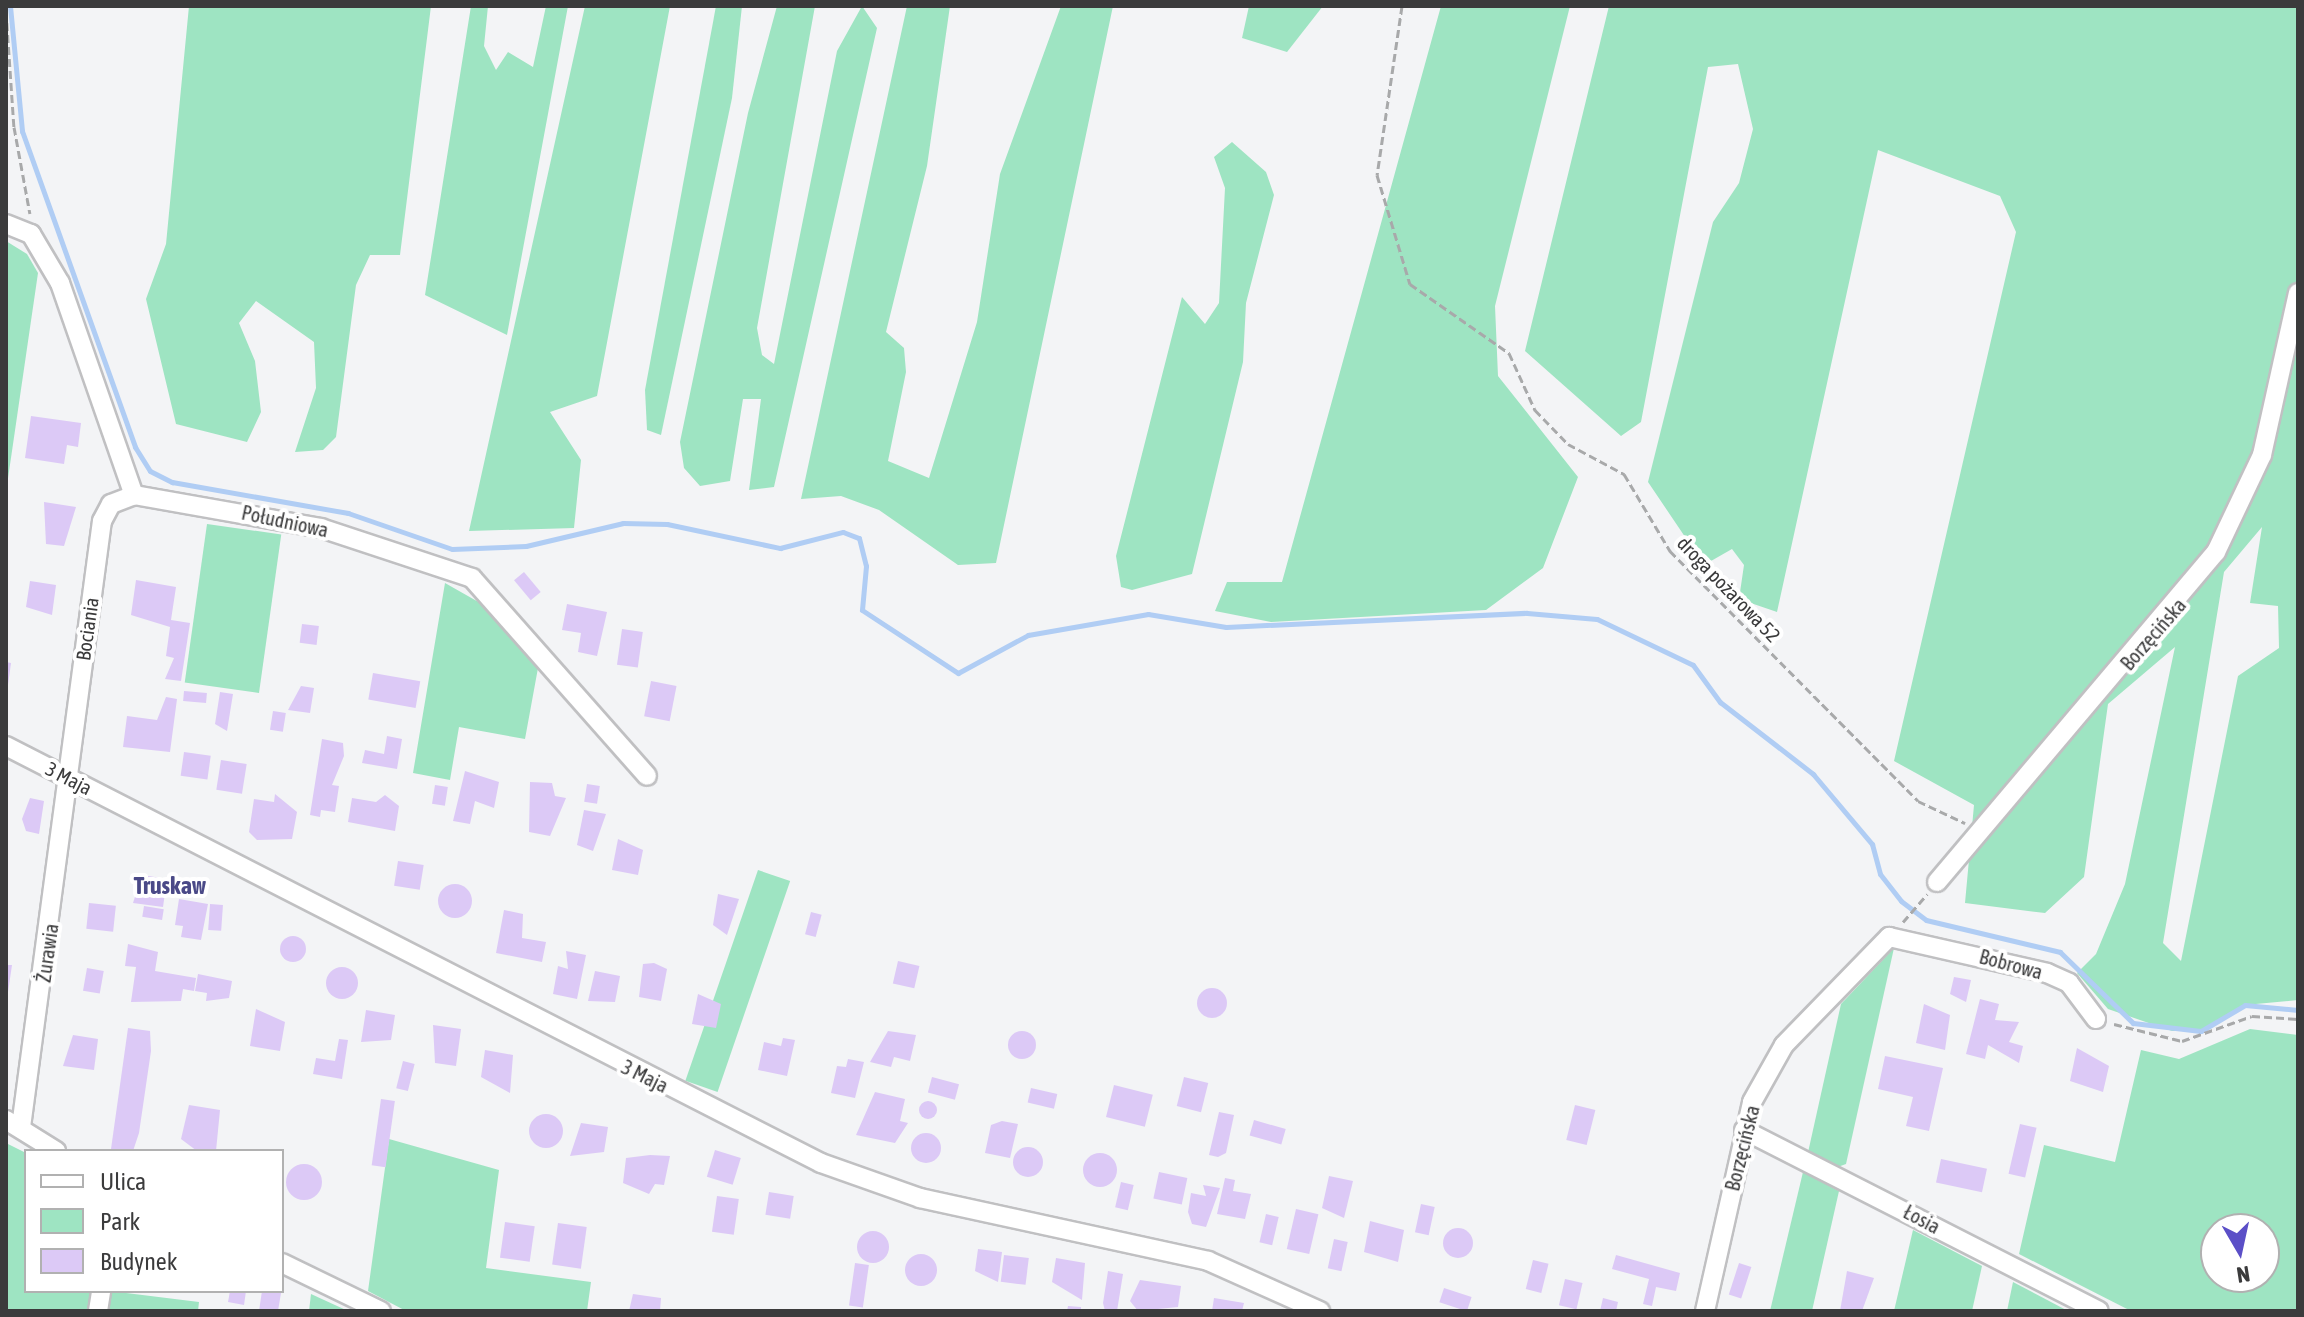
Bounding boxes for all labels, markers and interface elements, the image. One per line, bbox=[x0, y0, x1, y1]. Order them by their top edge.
street label: Południowa bbox=[239, 500, 331, 542]
street label: droga pożarowa 52 bbox=[1672, 531, 1786, 647]
street label: Borzęcińska bbox=[2115, 593, 2191, 675]
street label: Bociania bbox=[71, 596, 103, 662]
street label: 3 Maja bbox=[42, 756, 96, 800]
district label: Truskaw bbox=[134, 872, 206, 900]
street label: Żurawia bbox=[31, 922, 63, 984]
street label: Bobrowa bbox=[1977, 944, 2045, 984]
street label: 3 Maja bbox=[618, 1055, 672, 1097]
street label: Borzęcińska bbox=[1720, 1103, 1764, 1193]
legend bbox=[24, 1149, 284, 1293]
text: Ulica bbox=[100, 1168, 146, 1195]
street label: Łosia bbox=[1900, 1199, 1944, 1239]
text: Park bbox=[100, 1208, 140, 1235]
north arrow bbox=[2200, 1213, 2280, 1293]
text: Budynek bbox=[100, 1248, 177, 1275]
text: N bbox=[2235, 1261, 2252, 1289]

